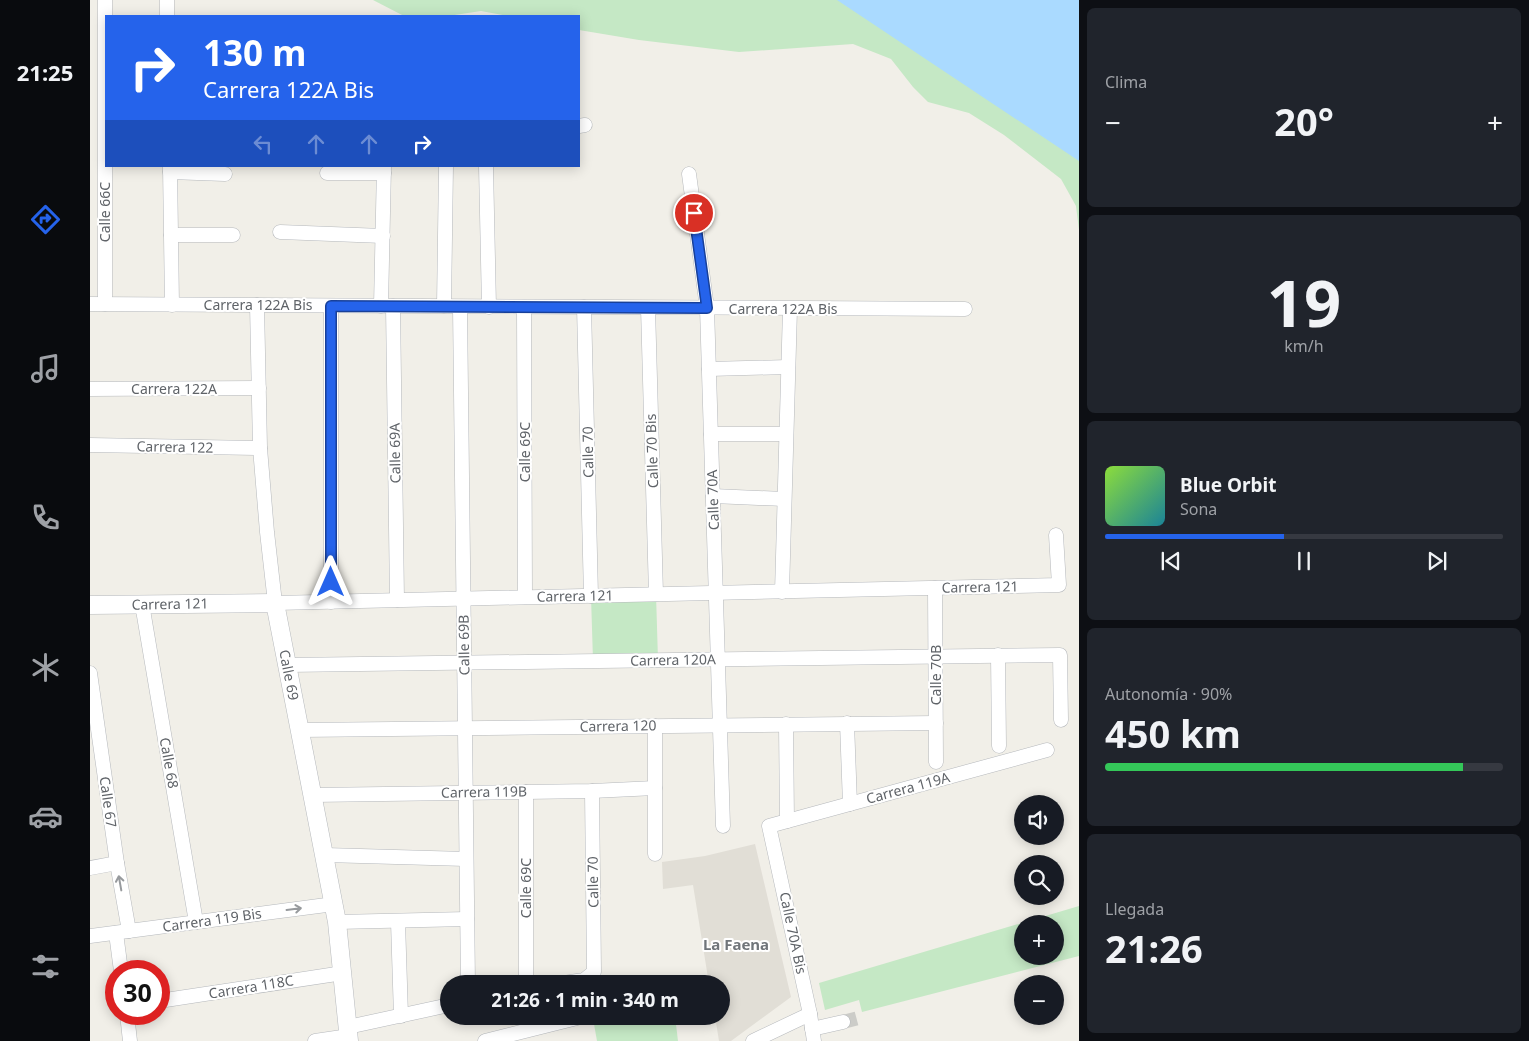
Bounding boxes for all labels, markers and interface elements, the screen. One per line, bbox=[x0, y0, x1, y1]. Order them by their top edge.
text: 130 m bbox=[203, 29, 306, 76]
icon: right bbox=[120, 35, 185, 100]
text: 21:25 bbox=[17, 57, 73, 87]
text: Clima bbox=[1105, 71, 1147, 93]
text: Carrera 122A Bis bbox=[203, 74, 374, 104]
text: 20° bbox=[1274, 95, 1334, 147]
text: − bbox=[1105, 103, 1121, 141]
text: + bbox=[1487, 103, 1503, 141]
icon: left bbox=[249, 130, 277, 158]
icon: ahead bbox=[302, 130, 330, 158]
icon: ahead bbox=[355, 130, 383, 158]
icon: right bbox=[408, 130, 436, 158]
street label: Calle 66C bbox=[95, 182, 114, 242]
pin bbox=[673, 192, 715, 234]
icon: arrive bbox=[680, 199, 708, 227]
icon: directions bbox=[28, 202, 63, 237]
text: 19 bbox=[1267, 258, 1341, 346]
street label: Carrera 122A Bis bbox=[204, 295, 313, 314]
street label: Carrera 122A Bis bbox=[729, 299, 838, 318]
text: km/h bbox=[1284, 335, 1324, 357]
icon: music bbox=[28, 351, 63, 386]
street label: Carrera 122A bbox=[131, 379, 217, 398]
street label: Calle 70 Bis bbox=[641, 413, 662, 489]
street label: Calle 69C bbox=[515, 422, 534, 482]
street label: Calle 69A bbox=[384, 423, 405, 483]
street label: Calle 70 bbox=[578, 426, 597, 478]
street label: Carrera 122 bbox=[136, 436, 214, 457]
street label: Calle 70A bbox=[702, 469, 723, 531]
text: Blue Orbit bbox=[1180, 472, 1276, 498]
text: Sona bbox=[1180, 498, 1217, 520]
icon: phone bbox=[28, 500, 63, 535]
icon: previous bbox=[1157, 547, 1185, 575]
icon: pause bbox=[1290, 547, 1318, 575]
icon: next bbox=[1423, 547, 1451, 575]
position arrow bbox=[304, 555, 356, 607]
street label: Carrera 121 bbox=[941, 576, 1019, 597]
street label: Carrera 121 bbox=[536, 585, 614, 606]
street label: Carrera 121 bbox=[131, 593, 209, 614]
street label: Calle 69B bbox=[453, 615, 474, 675]
street label: Calle 70B bbox=[926, 645, 945, 705]
street label: Calle 69 bbox=[275, 648, 304, 702]
street label: Carrera 120A bbox=[630, 649, 716, 670]
icon: climate bbox=[28, 650, 63, 685]
text: Autonomía · 90% bbox=[1105, 683, 1232, 705]
text: 450 km bbox=[1105, 707, 1241, 759]
street label: Carrera 120 bbox=[579, 715, 657, 736]
street label: Calle 68 bbox=[156, 736, 183, 790]
street label: Carrera 119A bbox=[864, 767, 952, 808]
street label: Calle 67 bbox=[96, 775, 121, 829]
street label: Carrera 119B bbox=[441, 781, 527, 802]
map controls bbox=[1014, 795, 1064, 1025]
button: sound bbox=[1014, 795, 1064, 845]
icon: car bbox=[28, 799, 63, 834]
button: search bbox=[1014, 855, 1064, 905]
street label: Calle 70 bbox=[583, 856, 602, 908]
street label: Calle 69C bbox=[516, 858, 535, 918]
one-way arrow bbox=[115, 876, 125, 892]
street label: Calle 70A Bis bbox=[776, 890, 812, 976]
text: Llegada bbox=[1105, 898, 1164, 920]
street label: Carrera 119 Bis bbox=[161, 903, 263, 936]
one-way arrow bbox=[286, 904, 302, 914]
button: + bbox=[1014, 915, 1064, 965]
text: 21:26 bbox=[1105, 922, 1203, 974]
district label: La Faena bbox=[703, 934, 769, 954]
icon: filters bbox=[28, 949, 63, 984]
speed limit sign: 30 bbox=[105, 960, 170, 1025]
street label: Carrera 118C bbox=[207, 970, 295, 1003]
button: − bbox=[1014, 975, 1064, 1025]
text: 21:26 · 1 min · 340 m bbox=[491, 987, 679, 1013]

